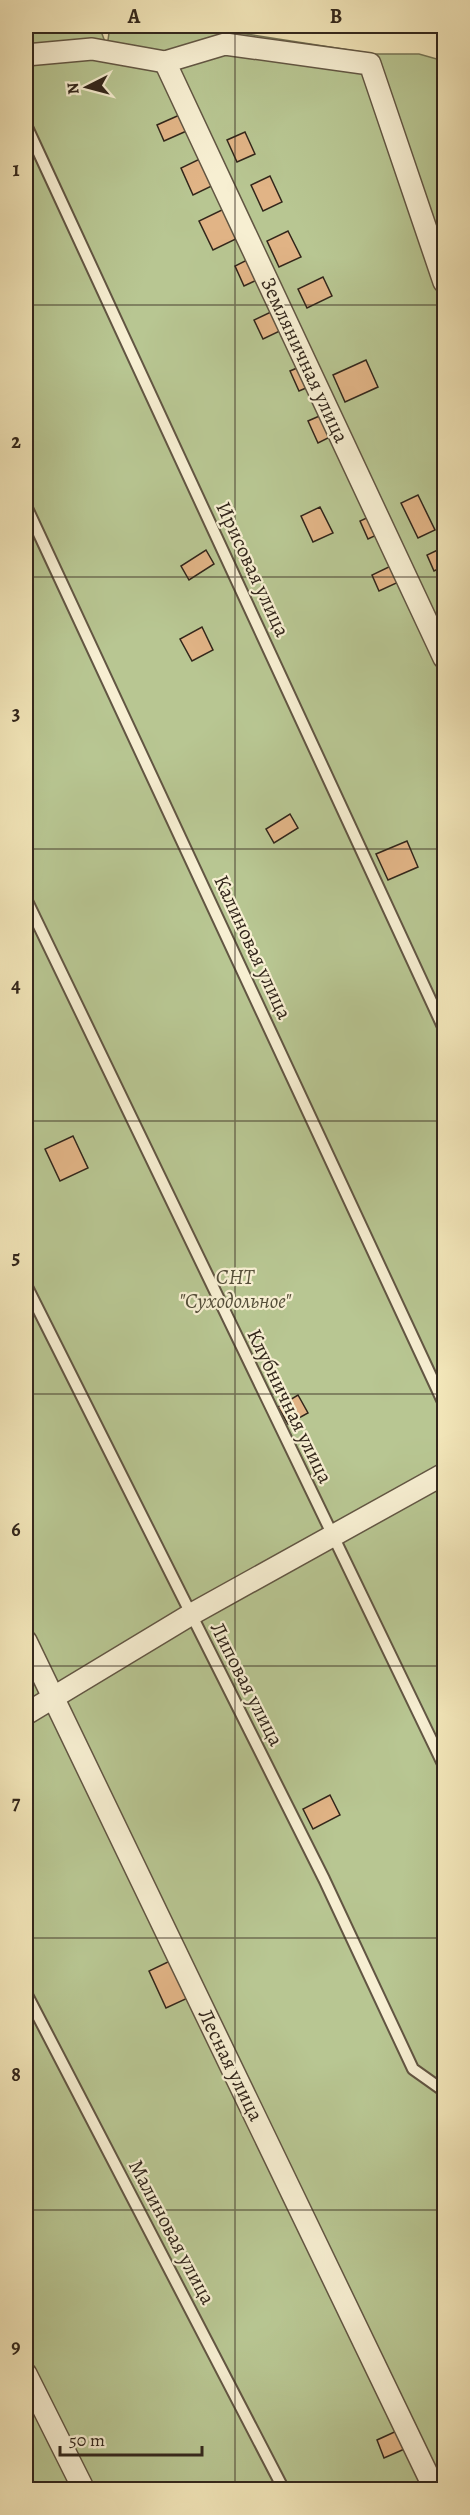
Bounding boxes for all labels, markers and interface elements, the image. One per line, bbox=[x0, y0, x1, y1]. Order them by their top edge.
text: A bbox=[127, 3, 141, 30]
text: B bbox=[330, 3, 342, 30]
north arrow bbox=[57, 57, 117, 117]
text: N bbox=[61, 81, 85, 95]
text: 1 bbox=[12, 156, 20, 183]
street label: Земляничная улица bbox=[254, 273, 356, 448]
text: 2 bbox=[11, 428, 21, 455]
street label: Ирисовая улица bbox=[209, 497, 297, 641]
text: 3 bbox=[12, 700, 20, 727]
street label: Калиновая улица bbox=[207, 870, 299, 1024]
text: 4 bbox=[11, 972, 21, 999]
text: 5 bbox=[12, 1244, 20, 1271]
park label: СНТ "Суходольное" bbox=[179, 1263, 292, 1315]
street label: Клубничная улица bbox=[240, 1324, 340, 1488]
text: 6 bbox=[11, 1516, 21, 1543]
street label: Липовая улица bbox=[204, 1617, 290, 1751]
text: 7 bbox=[12, 1789, 21, 1816]
street label: Лесная улица bbox=[192, 2004, 270, 2126]
text: 8 bbox=[11, 2061, 21, 2088]
street label: Малиновая улица bbox=[122, 2155, 222, 2310]
text: 9 bbox=[11, 2333, 21, 2360]
scale bar bbox=[60, 2419, 202, 2457]
text: 50 m bbox=[69, 2428, 105, 2452]

